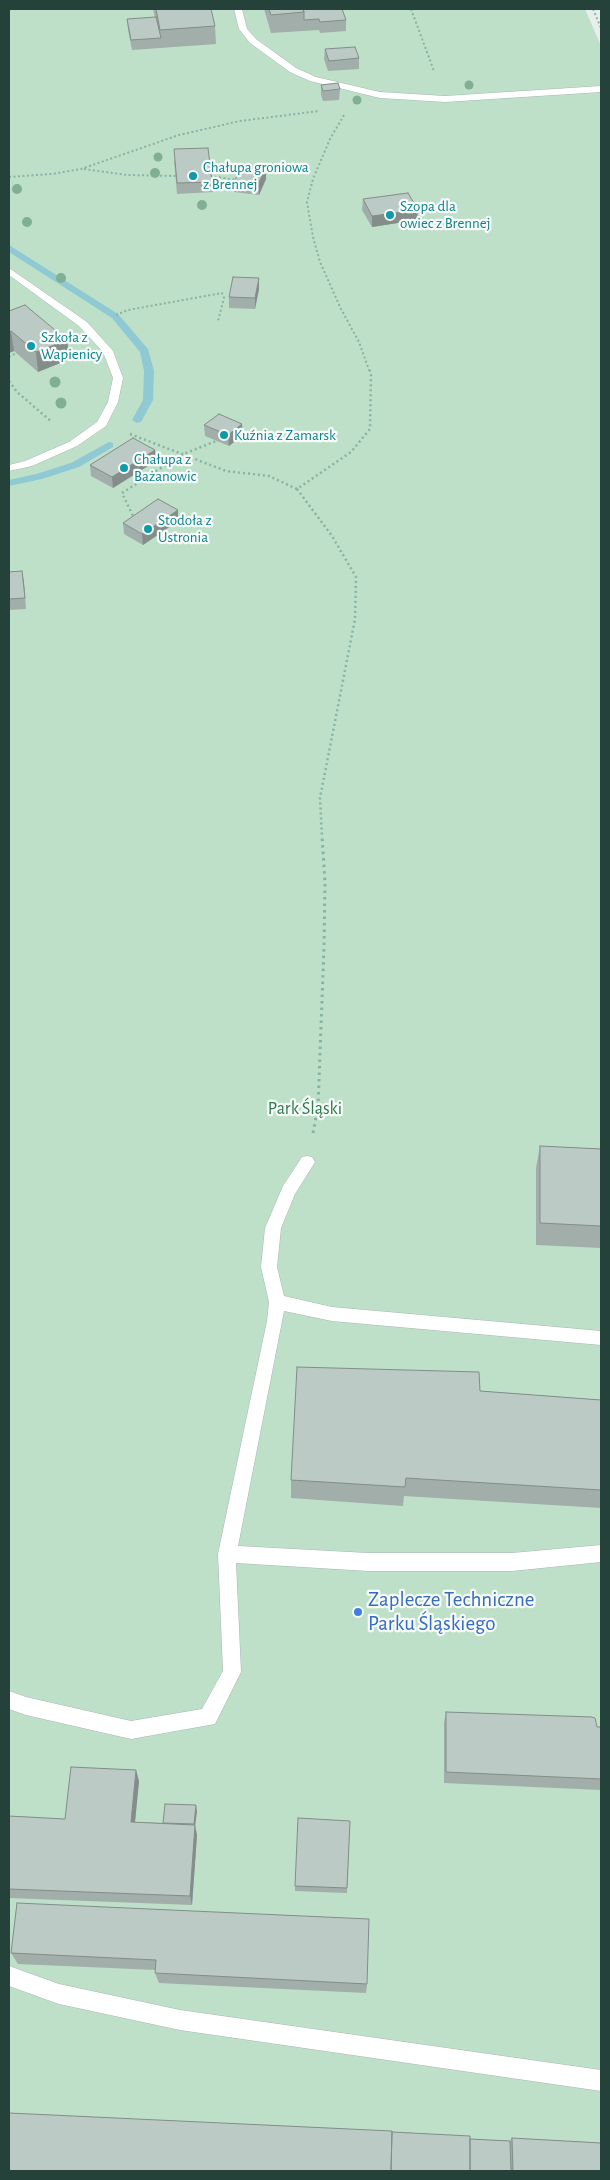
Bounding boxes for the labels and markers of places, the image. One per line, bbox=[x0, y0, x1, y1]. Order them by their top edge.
place label: Chałupa groniowa z Brennej bbox=[203, 158, 309, 193]
marker: Chałupa groniowa z Brennej bbox=[187, 170, 199, 182]
place label: Szopa dla owiec z Brennej bbox=[400, 197, 491, 232]
marker: Szopa dla owiec z Brennej bbox=[384, 209, 396, 221]
place label: Szkoła z Wapienicy bbox=[41, 328, 102, 363]
marker: Szkoła z Wapienicy bbox=[25, 340, 37, 352]
place label: Kuźnia z Zamarsk bbox=[234, 426, 336, 444]
marker: Kuźnia z Zamarsk bbox=[218, 429, 230, 441]
place label: Chałupa z Bażanowic bbox=[134, 450, 196, 485]
marker: Chałupa z Bażanowic bbox=[118, 462, 130, 474]
place label: Stodoła z Ustronia bbox=[158, 511, 212, 546]
marker: Stodoła z Ustronia bbox=[142, 523, 154, 535]
place label: Zaplecze Techniczne Parku Śląskiego bbox=[368, 1587, 534, 1637]
marker: Zaplecze Techniczne Parku Śląskiego bbox=[352, 1606, 364, 1618]

